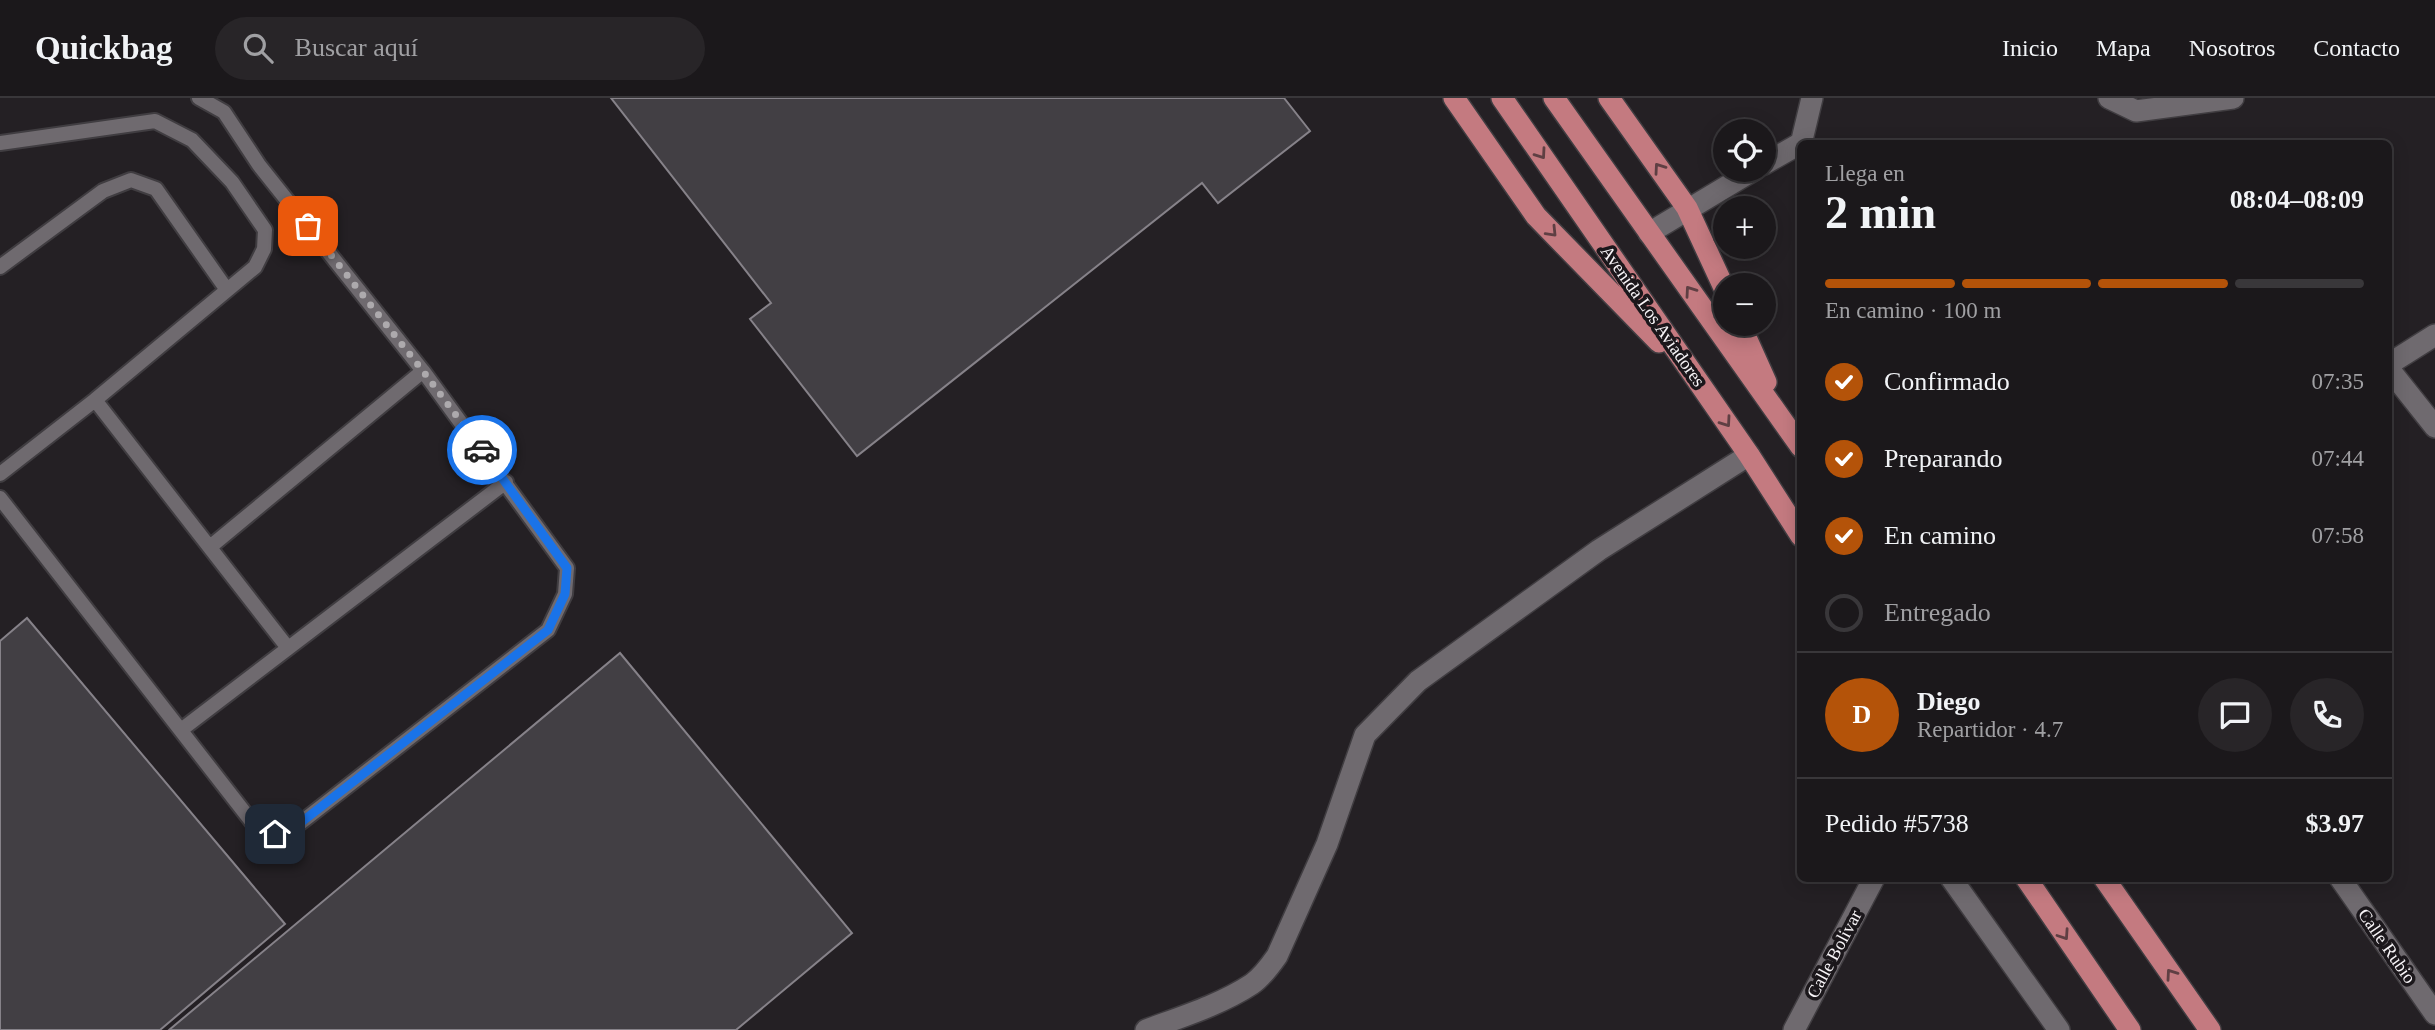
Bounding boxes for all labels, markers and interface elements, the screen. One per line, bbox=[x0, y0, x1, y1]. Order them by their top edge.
search box bbox=[215, 17, 705, 80]
icon: search bbox=[239, 29, 277, 67]
text: Quickbag bbox=[35, 30, 173, 66]
text: Buscar aquí bbox=[295, 33, 418, 62]
text: Inicio bbox=[2002, 35, 2058, 61]
text: Mapa bbox=[2096, 35, 2151, 61]
text: Nosotros bbox=[2189, 35, 2275, 61]
text: Contacto bbox=[2313, 35, 2400, 61]
map controls bbox=[1713, 119, 1776, 336]
button: locate bbox=[1713, 119, 1776, 182]
one-way arrow bbox=[1533, 146, 1545, 159]
text: Llega en bbox=[1825, 161, 1905, 186]
one-way arrow bbox=[1655, 163, 1667, 176]
text: 08:04–08:09 bbox=[2230, 185, 2364, 214]
text: 2 min bbox=[1825, 187, 1936, 238]
pin bbox=[278, 196, 338, 256]
button: + bbox=[1713, 196, 1776, 259]
icon: bag bbox=[289, 207, 327, 245]
one-way arrow bbox=[1544, 224, 1556, 236]
street label: Avenida Los Aviadores bbox=[1597, 242, 1709, 390]
button: − bbox=[1713, 273, 1776, 336]
one-way arrow bbox=[1686, 286, 1698, 299]
text: En camino · 100 m bbox=[1825, 298, 2001, 323]
icon: check bbox=[1825, 363, 1863, 401]
text: Confirmado bbox=[1884, 367, 2010, 396]
text: 07:35 bbox=[2312, 369, 2364, 394]
one-way arrow bbox=[1718, 414, 1730, 427]
courier bbox=[447, 415, 517, 485]
icon: car bbox=[463, 431, 501, 469]
icon: check bbox=[1825, 440, 1863, 478]
text: Preparando bbox=[1884, 444, 2002, 473]
text: 07:44 bbox=[2312, 446, 2364, 471]
icon: check bbox=[1825, 517, 1863, 555]
text: En camino bbox=[1884, 521, 1996, 550]
text: 07:58 bbox=[2312, 523, 2364, 548]
text: Entregado bbox=[1884, 598, 1991, 627]
button: chat bbox=[2198, 678, 2272, 752]
button: phone bbox=[2290, 678, 2364, 752]
text: Diego bbox=[1917, 687, 1981, 716]
text: D bbox=[1853, 700, 1871, 729]
text: Repartidor · 4.7 bbox=[1917, 717, 2063, 742]
pin bbox=[245, 804, 305, 864]
text: Pedido #5738 bbox=[1825, 809, 1969, 838]
text: $3.97 bbox=[2306, 809, 2364, 838]
icon: home bbox=[256, 815, 294, 853]
street label: Calle Rubio bbox=[2354, 905, 2420, 987]
street label: Calle Bolivar bbox=[1803, 907, 1865, 1001]
one-way arrow bbox=[2056, 927, 2069, 940]
one-way arrow bbox=[2167, 969, 2179, 982]

